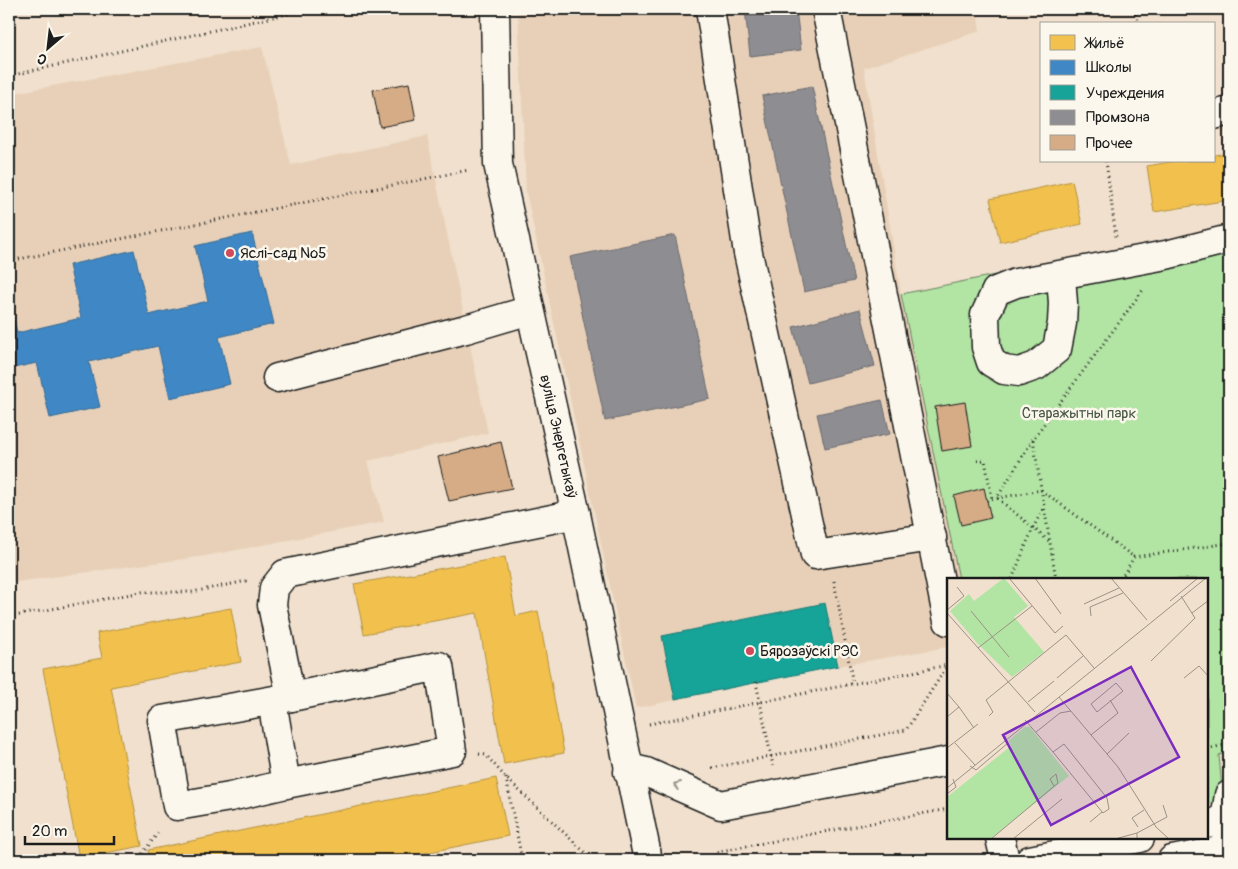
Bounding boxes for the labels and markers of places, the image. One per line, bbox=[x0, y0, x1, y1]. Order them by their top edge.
place label: Яслі-сад №5 bbox=[240, 244, 326, 263]
marker: Яслі-сад №5 bbox=[224, 247, 236, 259]
place label: Бярозаўскі РЭС bbox=[760, 642, 859, 661]
marker: Бярозаўскі РЭС bbox=[744, 645, 756, 657]

